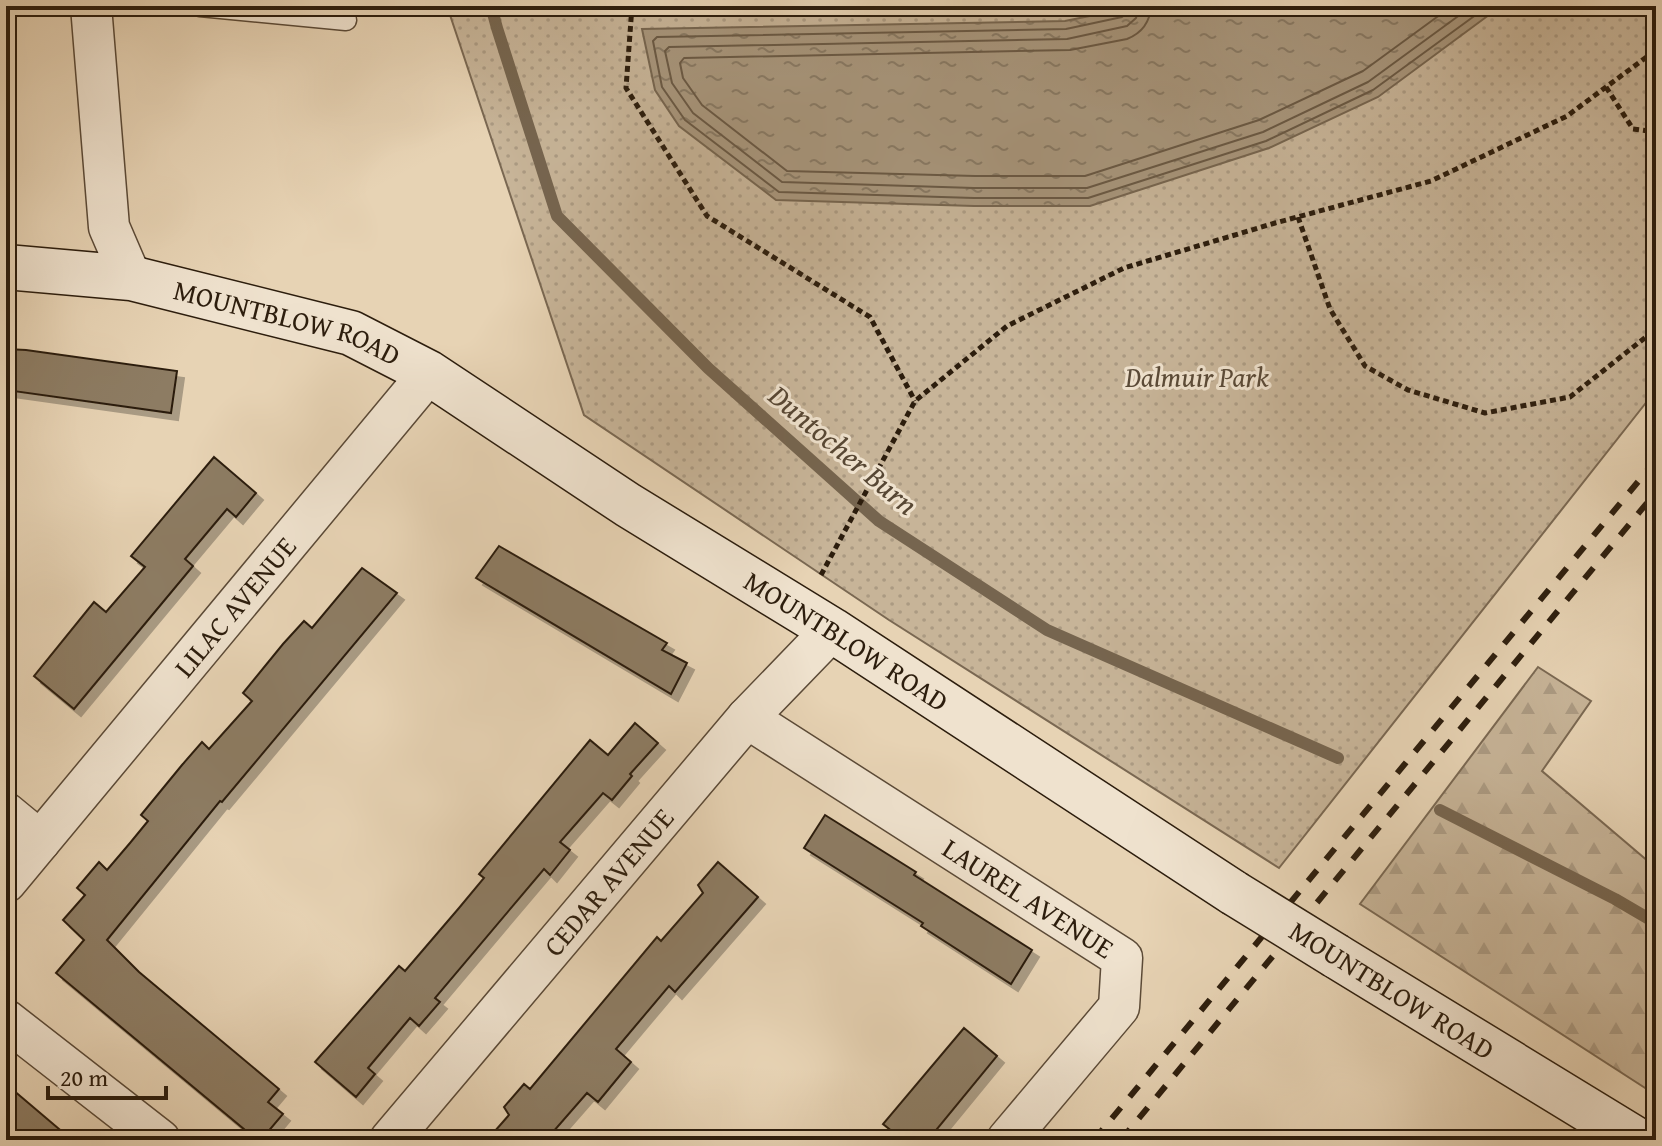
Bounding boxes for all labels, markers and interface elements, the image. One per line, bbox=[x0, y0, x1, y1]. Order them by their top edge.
street label: MOUNTBLOW ROAD bbox=[170, 269, 408, 375]
park label: Dalmuir Park bbox=[1124, 356, 1269, 397]
water label: Duntocher Burn bbox=[759, 373, 928, 525]
street label: LILAC AVENUE bbox=[164, 527, 305, 686]
street label: MOUNTBLOW ROAD bbox=[737, 560, 957, 721]
street label: CEDAR AVENUE bbox=[533, 798, 683, 965]
street label: LAUREL AVENUE bbox=[935, 827, 1122, 968]
street label: MOUNTBLOW ROAD bbox=[1282, 910, 1503, 1069]
scale bar bbox=[48, 1050, 166, 1100]
text: 20 m bbox=[60, 1060, 108, 1095]

